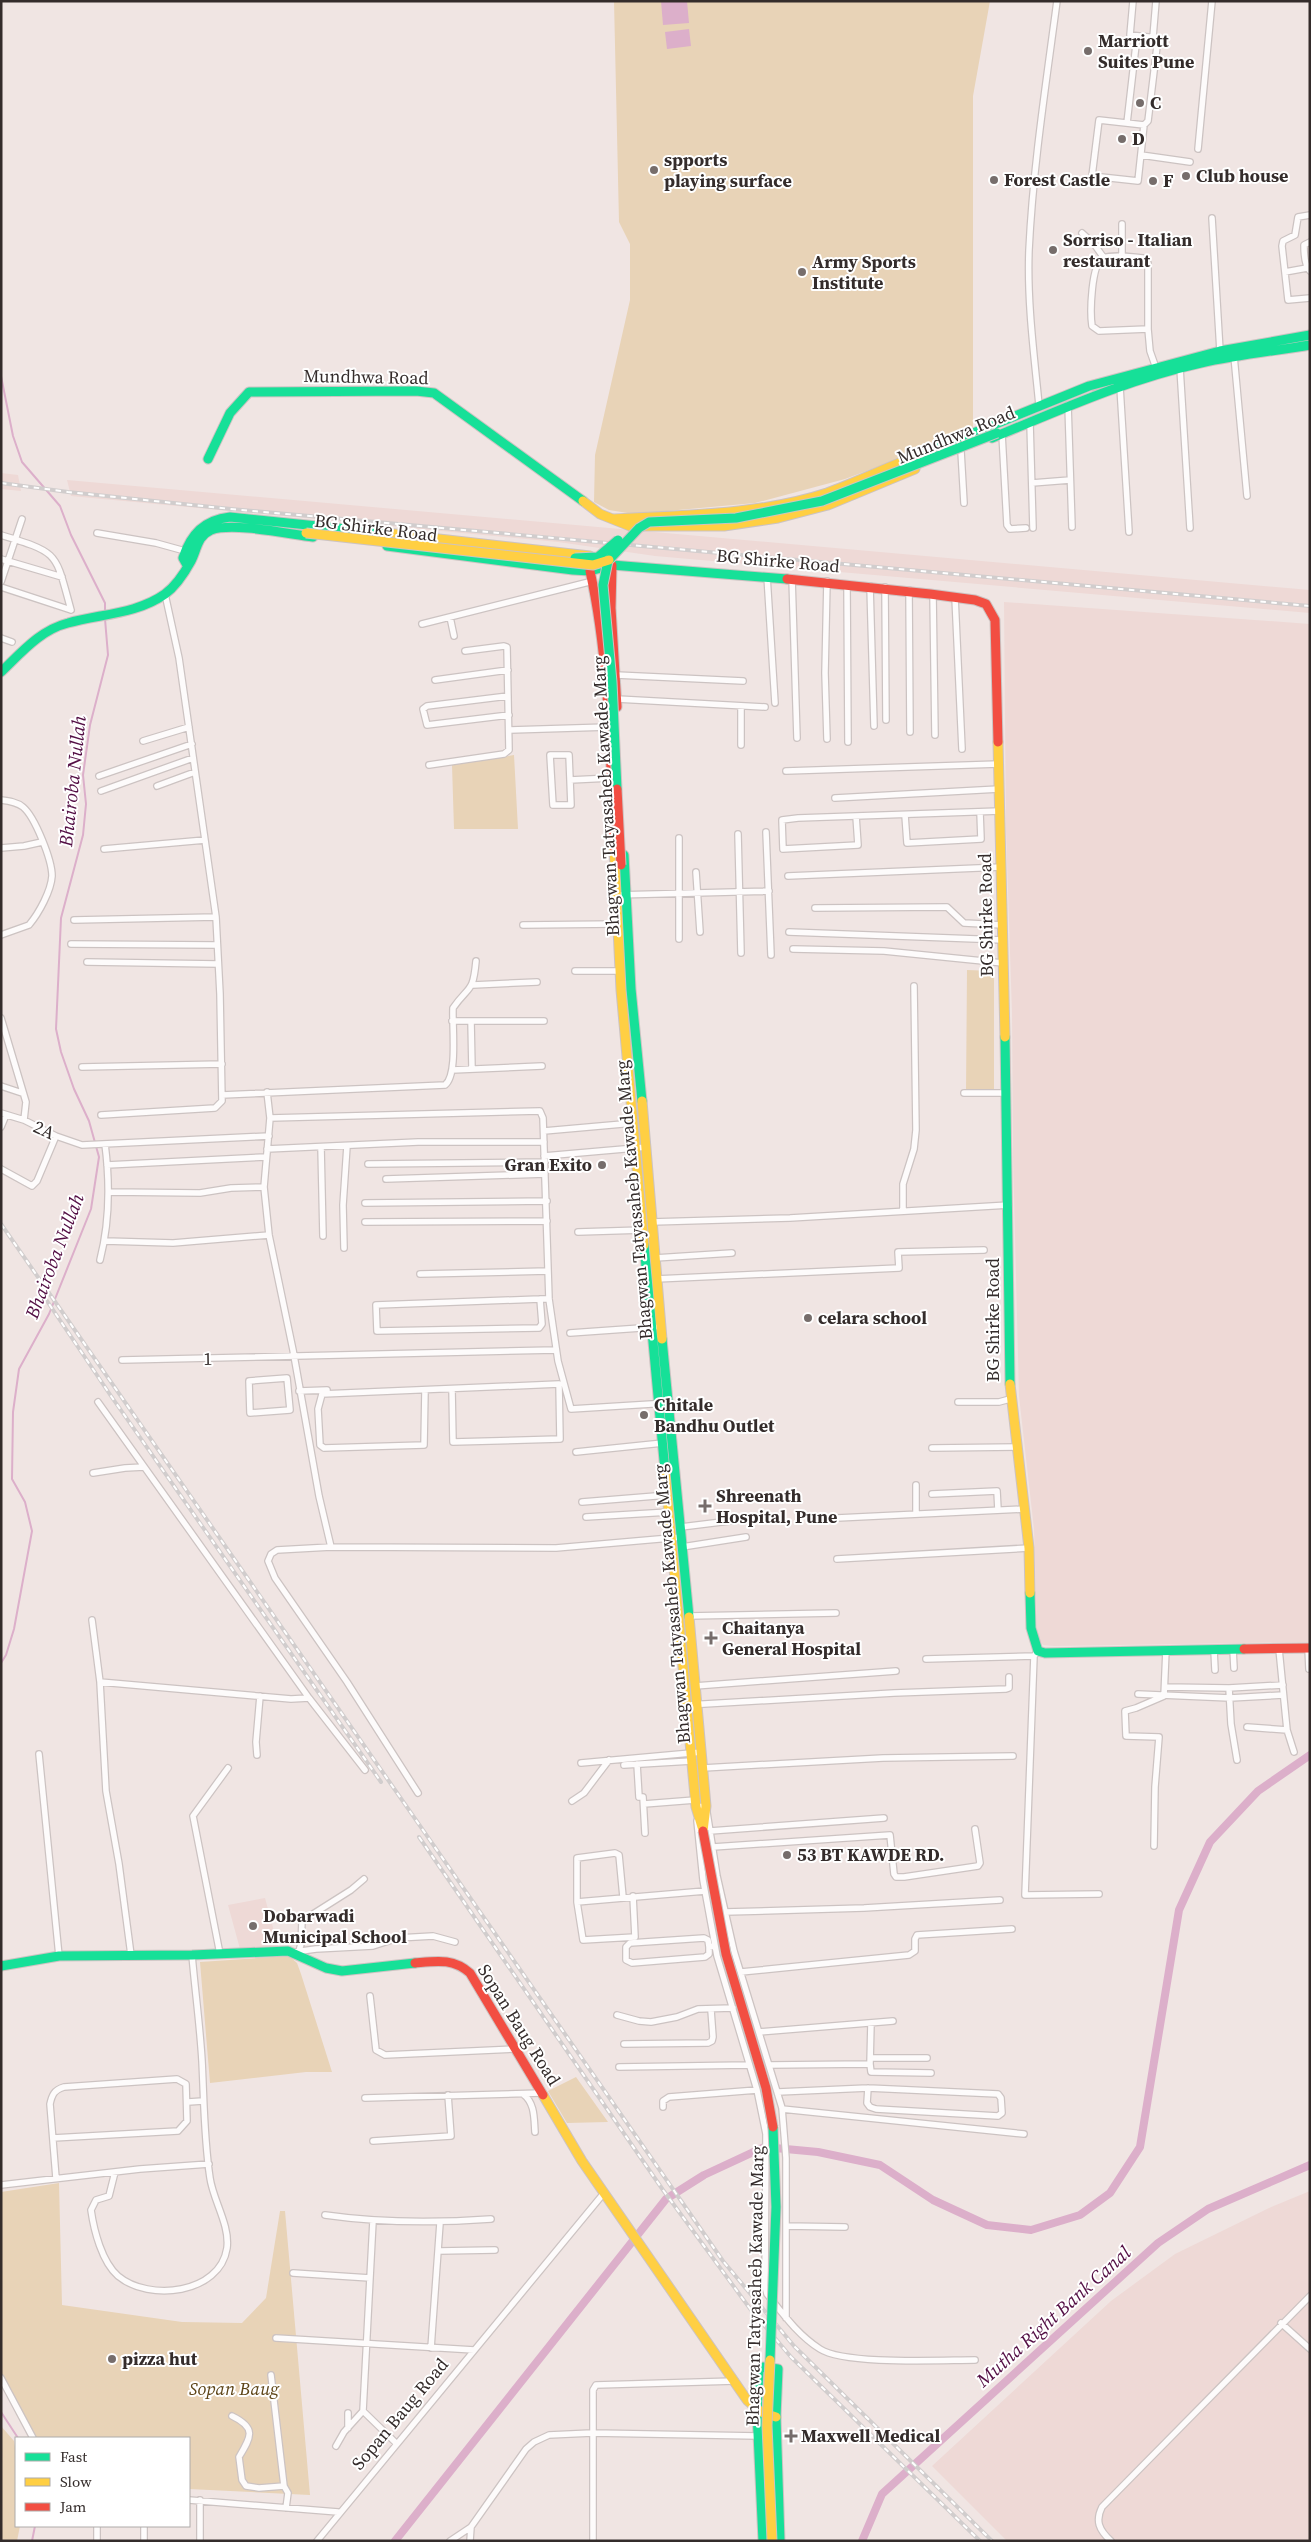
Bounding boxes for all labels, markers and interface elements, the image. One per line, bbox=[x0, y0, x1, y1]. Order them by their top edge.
place label: Marriott Suites Pune bbox=[1098, 28, 1194, 74]
marker: Marriott Suites Pune bbox=[1082, 45, 1094, 57]
place label: C bbox=[1150, 90, 1161, 115]
marker: C bbox=[1134, 97, 1146, 109]
place label: D bbox=[1132, 126, 1145, 151]
marker: D bbox=[1116, 133, 1128, 145]
place label: spports playing surface bbox=[664, 147, 792, 193]
place label: Club house bbox=[1196, 163, 1289, 188]
marker: spports playing surface bbox=[648, 164, 660, 176]
place label: Forest Castle bbox=[1004, 167, 1110, 192]
place label: F bbox=[1163, 168, 1174, 193]
marker: Club house bbox=[1180, 170, 1192, 182]
marker: Forest Castle bbox=[988, 174, 1000, 186]
marker: F bbox=[1147, 175, 1159, 187]
place label: Sorriso - Italian restaurant bbox=[1063, 227, 1192, 273]
marker: Sorriso - Italian restaurant bbox=[1047, 244, 1059, 256]
place label: Army Sports Institute bbox=[812, 249, 916, 295]
marker: Army Sports Institute bbox=[796, 266, 808, 278]
street label: Mundhwa Road bbox=[303, 363, 429, 390]
street label: Mundhwa Road bbox=[893, 399, 1019, 470]
street label: BG Shirke Road bbox=[313, 508, 439, 547]
street label: BG Shirke Road bbox=[715, 543, 841, 578]
street label: Bhagwan Tatyasaheb Kawade Marg bbox=[586, 655, 625, 937]
water label: Bhairoba Nullah bbox=[52, 713, 92, 849]
street label: BG Shirke Road bbox=[972, 853, 999, 977]
street label: Bhagwan Tatyasaheb Kawade Marg bbox=[609, 1059, 658, 1341]
street label: 2A bbox=[29, 1114, 59, 1145]
place label: Gran Exito bbox=[505, 1152, 592, 1177]
marker: Gran Exito bbox=[596, 1159, 608, 1171]
water label: Bhairoba Nullah bbox=[18, 1189, 90, 1323]
street label: BG Shirke Road bbox=[980, 1258, 1005, 1382]
place label: celara school bbox=[818, 1305, 927, 1330]
marker: celara school bbox=[802, 1312, 814, 1324]
street label: 1 bbox=[203, 1346, 213, 1371]
place label: Chitale Bandhu Outlet bbox=[654, 1392, 775, 1438]
marker: Chitale Bandhu Outlet bbox=[638, 1409, 650, 1421]
street label: Bhagwan Tatyasaheb Kawade Marg bbox=[647, 1463, 696, 1745]
place label: Shreenath Hospital, Pune bbox=[716, 1483, 838, 1529]
marker: Shreenath Hospital, Pune bbox=[698, 1499, 712, 1513]
place label: Chaitanya General Hospital bbox=[722, 1615, 861, 1661]
marker: Chaitanya General Hospital bbox=[704, 1631, 718, 1645]
place label: 53 BT KAWDE RD. bbox=[797, 1842, 944, 1867]
marker: 53 BT KAWDE RD. bbox=[781, 1849, 793, 1861]
place label: Dobarwadi Municipal School bbox=[263, 1903, 407, 1949]
marker: Dobarwadi Municipal School bbox=[247, 1920, 259, 1932]
street label: Sopan Baug Road bbox=[472, 1959, 567, 2090]
street label: Bhagwan Tatyasaheb Kawade Marg bbox=[740, 2145, 769, 2427]
water label: Mutha Right Bank Canal bbox=[969, 2239, 1136, 2393]
place label: pizza hut bbox=[122, 2346, 198, 2371]
marker: pizza hut bbox=[106, 2353, 118, 2365]
street label: Sopan Baug Road bbox=[345, 2353, 454, 2475]
park label: Sopan Baug bbox=[189, 2376, 280, 2401]
place label: Maxwell Medical bbox=[801, 2423, 941, 2448]
marker: Maxwell Medical bbox=[785, 2430, 797, 2442]
legend bbox=[15, 2437, 190, 2527]
text: Fast bbox=[60, 2446, 87, 2467]
text: Slow bbox=[60, 2471, 92, 2492]
text: Jam bbox=[59, 2496, 87, 2517]

